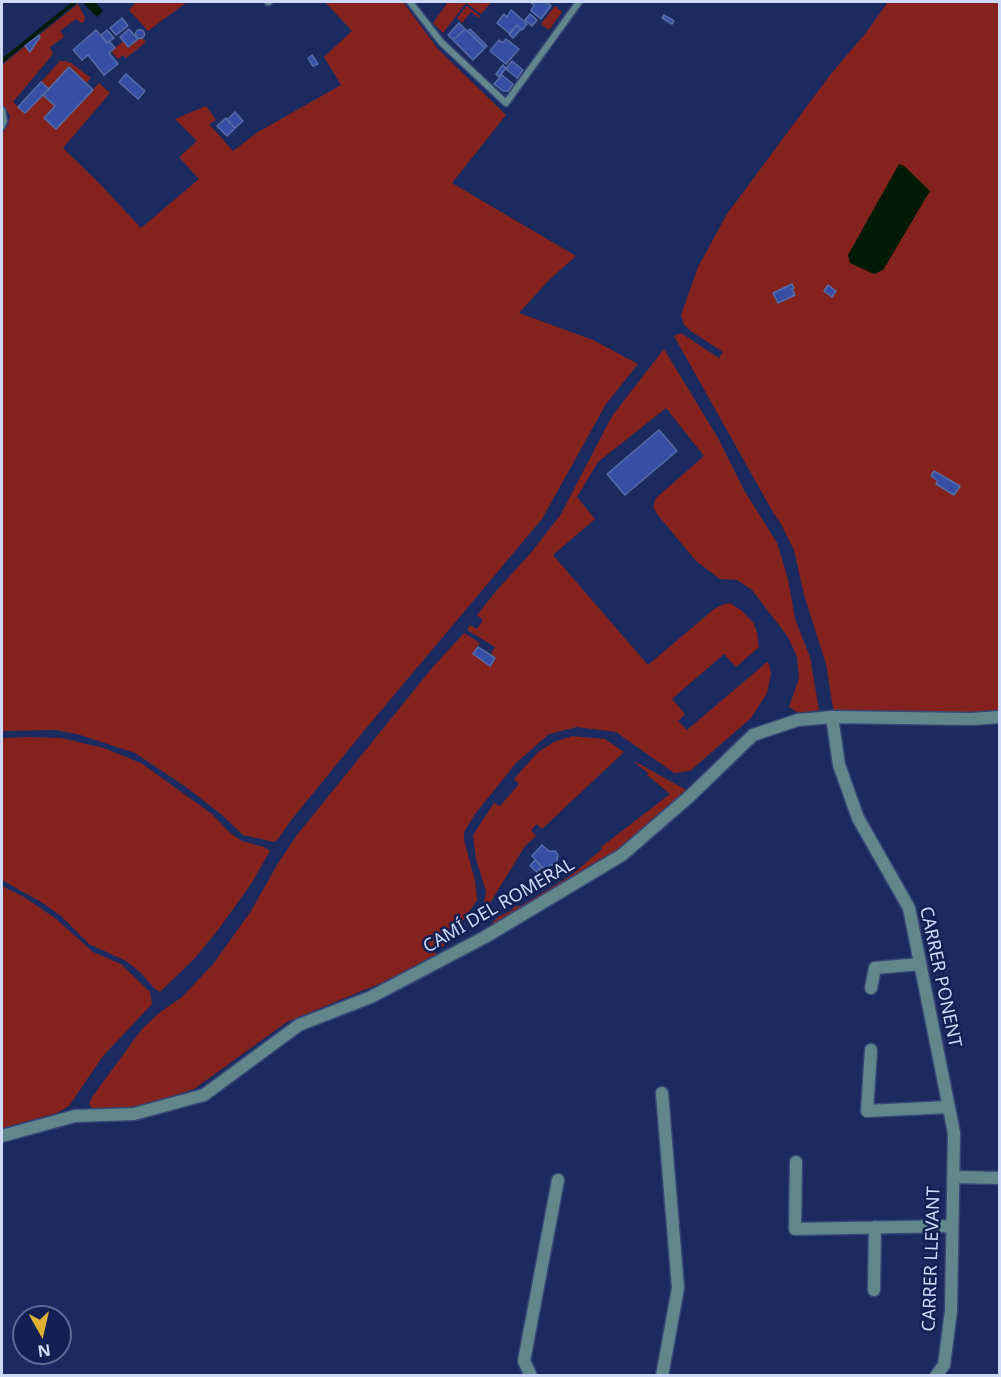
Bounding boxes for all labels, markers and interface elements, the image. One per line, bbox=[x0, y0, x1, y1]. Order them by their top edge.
street label: CAMÍ DEL ROMERAL bbox=[420, 854, 578, 958]
street label: CARRER PONENT bbox=[915, 905, 965, 1049]
street label: CARRER LLEVANT bbox=[919, 1186, 945, 1332]
north arrow bbox=[12, 1305, 72, 1365]
text: N bbox=[36, 1339, 52, 1363]

